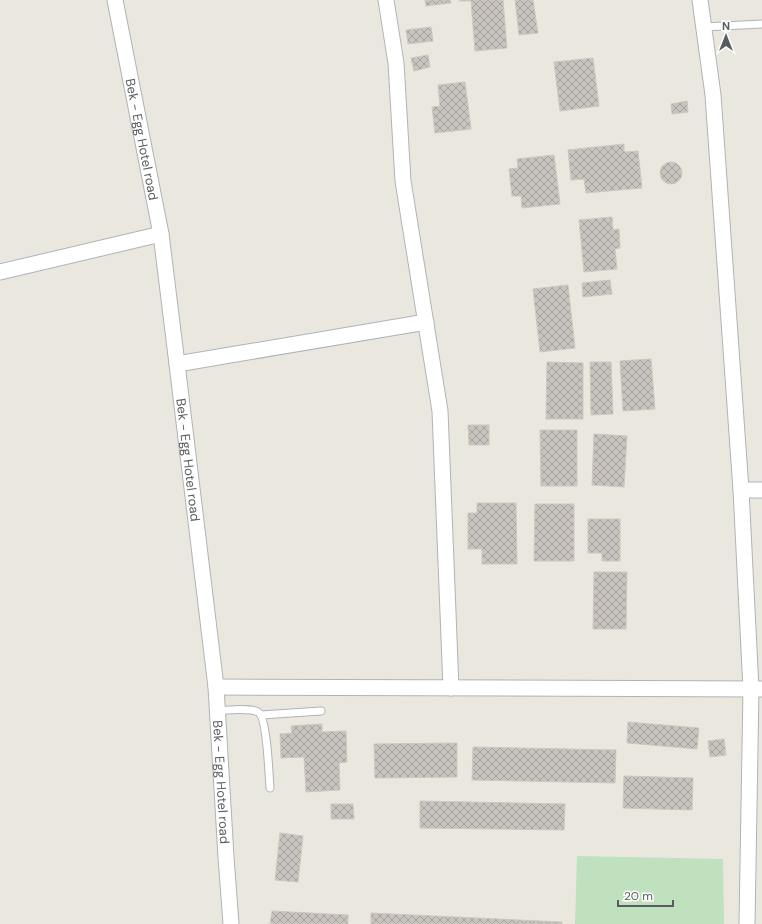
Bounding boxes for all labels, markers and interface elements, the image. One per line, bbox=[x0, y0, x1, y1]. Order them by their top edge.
north arrow bbox=[706, 16, 746, 56]
text: N bbox=[722, 19, 730, 33]
street label: Bek - Egg Hotel road bbox=[122, 77, 163, 202]
street label: Bek - Egg Hotel road bbox=[173, 397, 204, 522]
street label: Bek - Egg Hotel road bbox=[209, 720, 234, 844]
scale bar bbox=[618, 882, 673, 908]
text: 20 m bbox=[624, 888, 653, 904]

